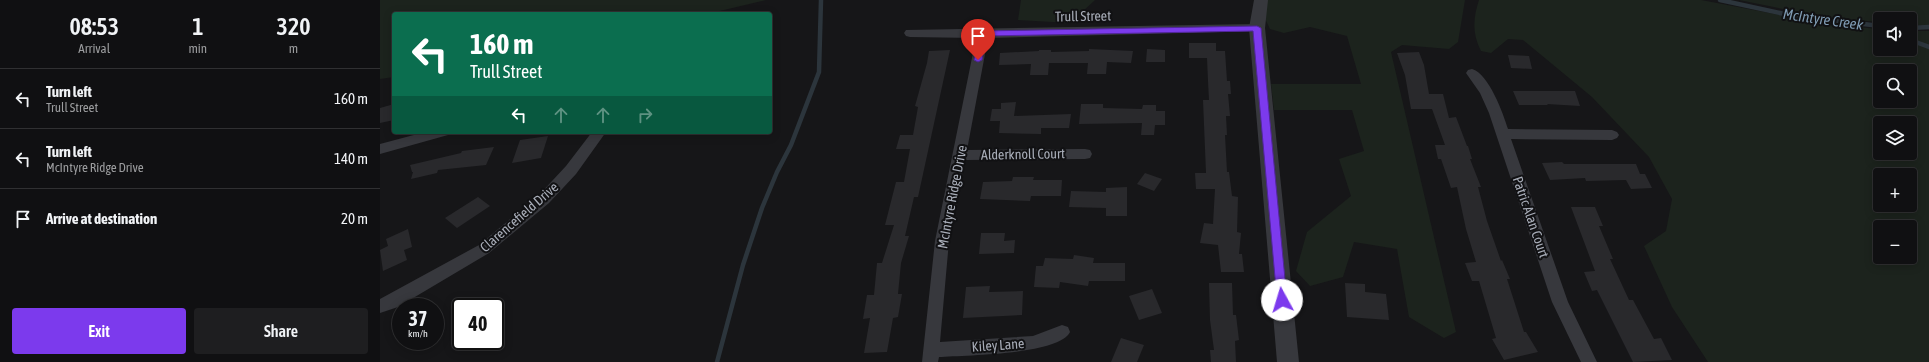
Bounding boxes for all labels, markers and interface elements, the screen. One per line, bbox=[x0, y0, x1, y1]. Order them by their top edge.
water label: McIntyre Creek bbox=[1782, 5, 1865, 33]
street label: Trull Street bbox=[1055, 8, 1111, 24]
map controls bbox=[1873, 12, 1917, 264]
button: sound bbox=[1873, 12, 1917, 56]
text: 08:53 bbox=[70, 13, 119, 40]
text: 1 bbox=[192, 13, 203, 40]
text: 320 bbox=[277, 13, 310, 40]
pin bbox=[961, 19, 995, 60]
icon: arrive bbox=[967, 25, 989, 47]
icon: left bbox=[404, 28, 456, 80]
text: 160 m bbox=[470, 28, 533, 60]
text: Arrival bbox=[78, 41, 110, 56]
text: min bbox=[188, 41, 207, 56]
text: m bbox=[289, 41, 298, 56]
text: Trull Street bbox=[470, 61, 542, 82]
button: search bbox=[1873, 64, 1917, 108]
text: Turn left bbox=[46, 83, 92, 100]
icon: left bbox=[12, 88, 34, 110]
text: 160 m bbox=[334, 90, 368, 107]
text: Trull Street bbox=[46, 100, 98, 115]
icon: left bbox=[508, 104, 530, 126]
icon: ahead bbox=[550, 104, 572, 126]
icon: ahead bbox=[592, 104, 614, 126]
icon: right bbox=[634, 104, 656, 126]
button: layers bbox=[1873, 116, 1917, 160]
text: Turn left bbox=[46, 143, 92, 160]
street label: McIntyre Ridge Drive bbox=[934, 144, 970, 250]
street label: Alderknoll Court bbox=[981, 145, 1065, 163]
icon: left bbox=[12, 148, 34, 170]
text: 140 m bbox=[334, 150, 368, 167]
text: McIntyre Ridge Drive bbox=[46, 160, 144, 175]
button: + bbox=[1873, 168, 1917, 212]
street label: Patric Alan Court bbox=[1510, 174, 1552, 260]
street label: Clarencefield Drive bbox=[477, 179, 561, 255]
icon: arrive bbox=[12, 208, 34, 230]
text: Arrive at destination bbox=[46, 210, 157, 227]
text: 20 m bbox=[341, 210, 368, 227]
button: − bbox=[1873, 220, 1917, 264]
position arrow bbox=[1261, 279, 1303, 321]
speed limit sign: 40 bbox=[452, 298, 504, 350]
text: 37 bbox=[409, 307, 427, 330]
button: Exit bbox=[12, 308, 186, 354]
button: Share bbox=[194, 308, 368, 354]
text: km/h bbox=[408, 328, 428, 339]
street label: Kiley Lane bbox=[971, 335, 1025, 355]

